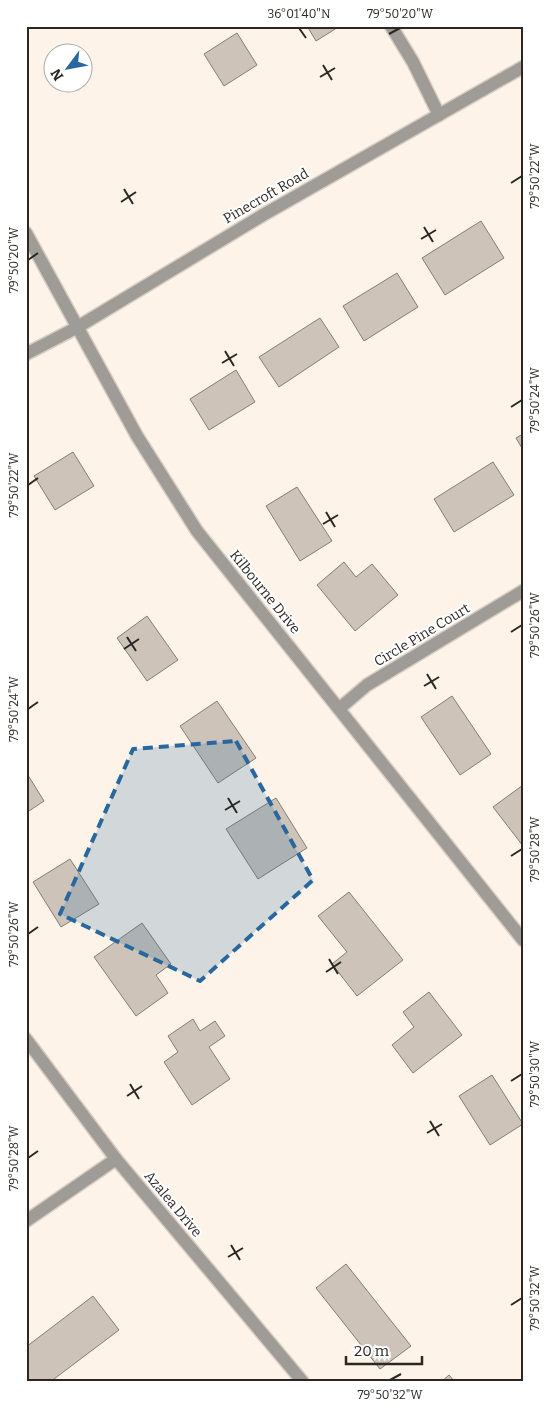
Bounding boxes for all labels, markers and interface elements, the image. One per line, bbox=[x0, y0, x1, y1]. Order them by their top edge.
text: 36°01'40"N bbox=[268, 7, 331, 21]
text: 79°50'20"W bbox=[367, 7, 434, 21]
north arrow bbox=[42, 42, 92, 92]
text: N bbox=[47, 65, 67, 84]
text: 79°50'22"W bbox=[528, 143, 542, 208]
street label: Pinecroft Road bbox=[220, 165, 312, 227]
text: 79°50'20"W bbox=[7, 226, 21, 293]
text: 79°50'24"W bbox=[528, 367, 542, 433]
text: 79°50'22"W bbox=[7, 452, 21, 517]
street label: Kilbourne Drive bbox=[226, 547, 304, 637]
text: 79°50'26"W bbox=[528, 592, 542, 658]
street label: Circle Pine Court bbox=[371, 600, 473, 670]
text: 79°50'24"W bbox=[7, 676, 21, 742]
text: 79°50'28"W bbox=[528, 816, 542, 882]
text: 79°50'26"W bbox=[7, 901, 21, 967]
text: 79°50'30"W bbox=[528, 1040, 542, 1107]
text: 79°50'28"W bbox=[7, 1125, 21, 1191]
street label: Azalea Drive bbox=[141, 1168, 205, 1240]
text: 79°50'32"W bbox=[528, 1265, 542, 1331]
scale bar bbox=[346, 1333, 423, 1365]
text: 20 m bbox=[354, 1342, 390, 1360]
text: 79°50'32"W bbox=[357, 1388, 423, 1402]

